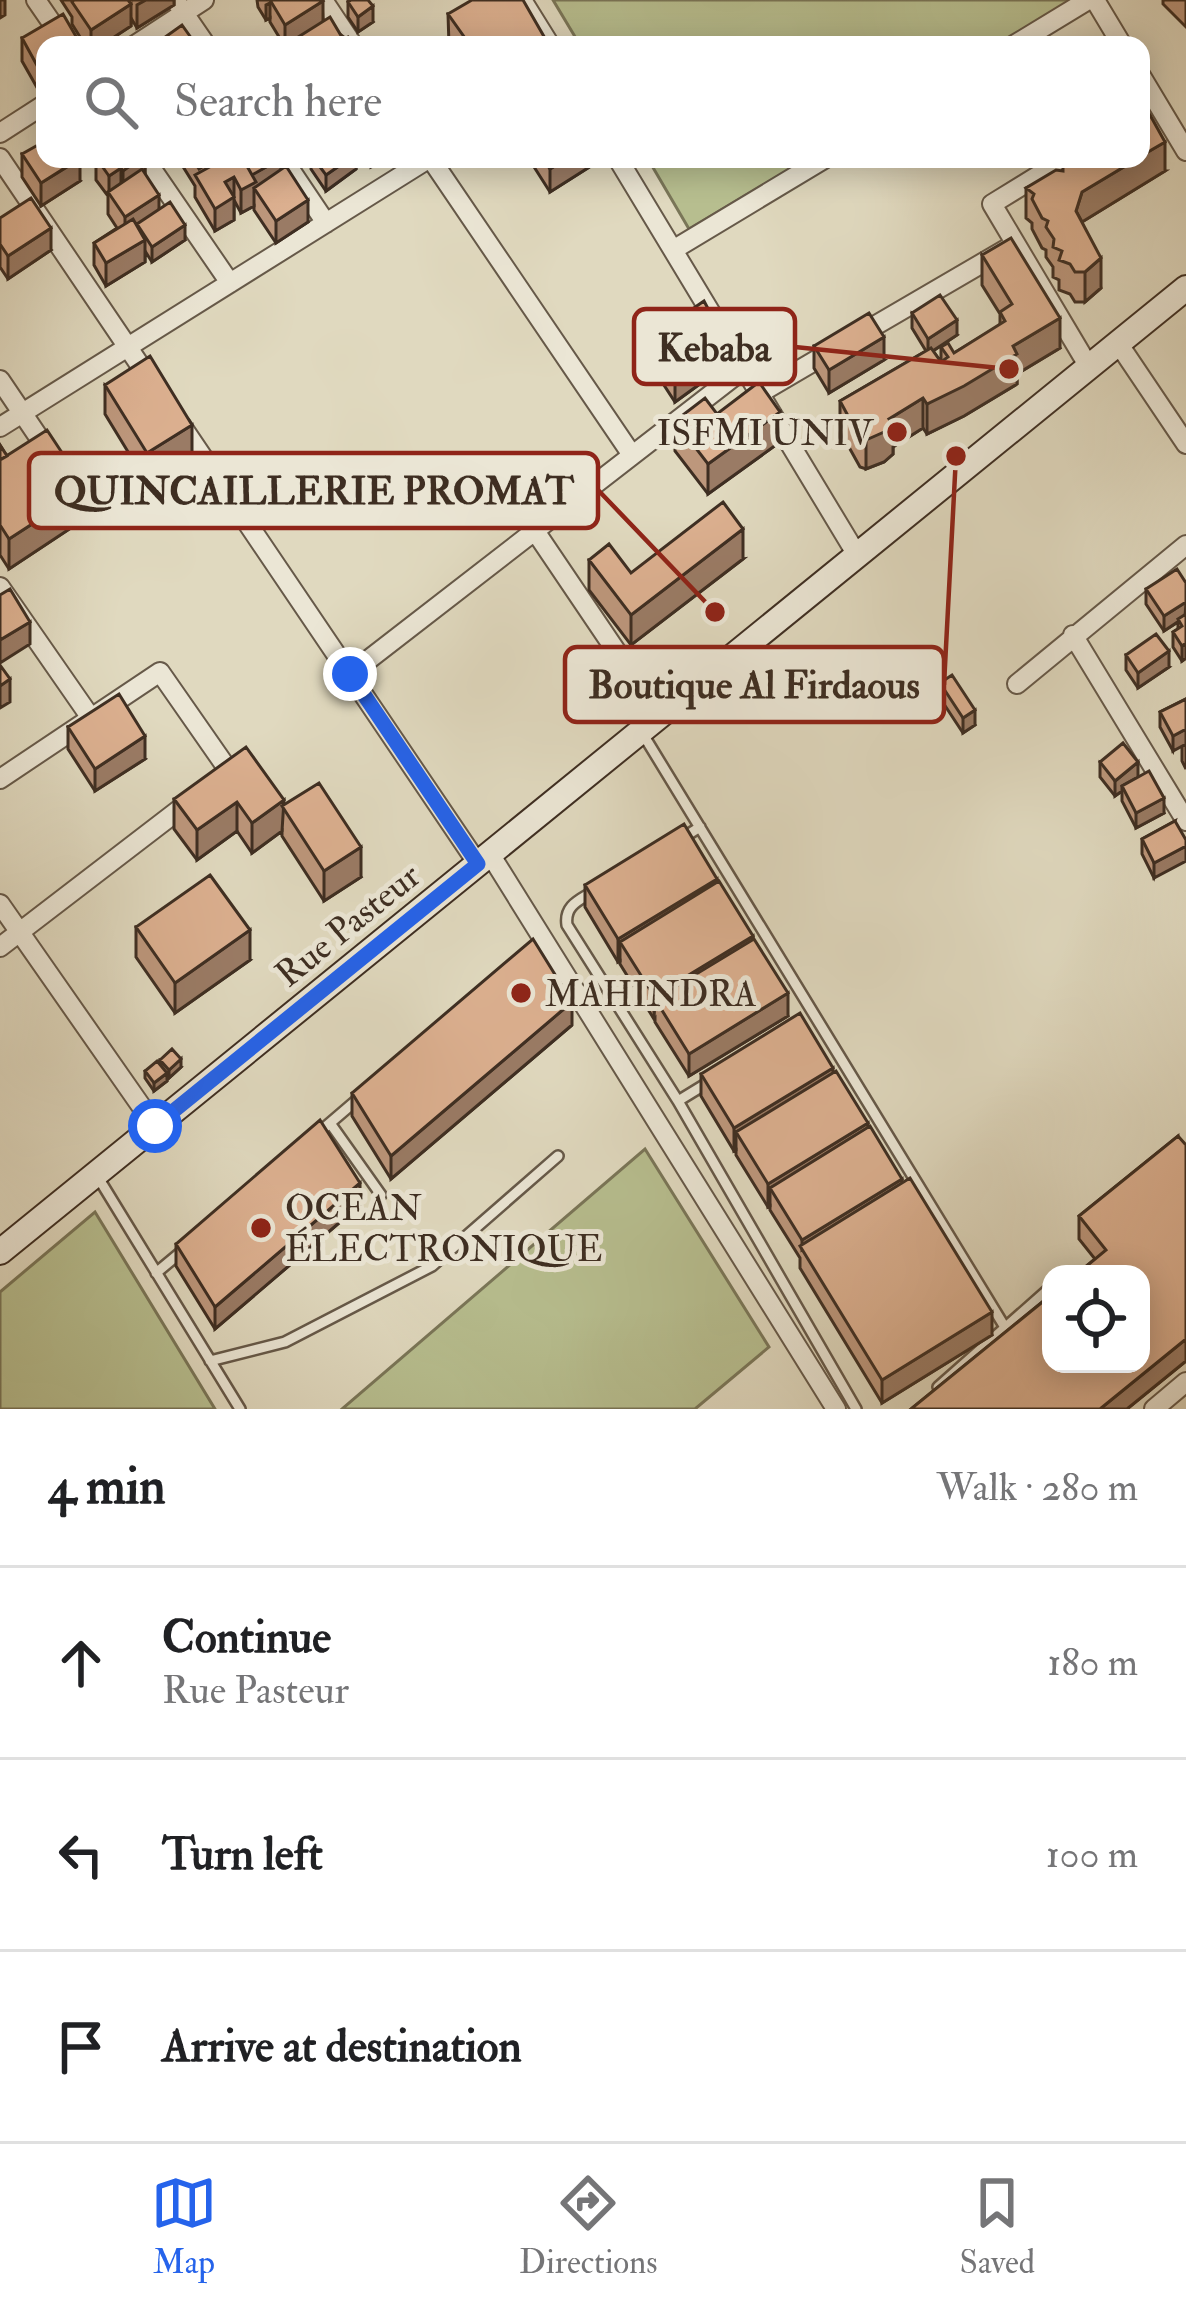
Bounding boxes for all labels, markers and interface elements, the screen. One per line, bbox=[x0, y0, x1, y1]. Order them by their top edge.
search box bbox=[36, 36, 1150, 168]
icon: search bbox=[78, 69, 144, 135]
text: Search here bbox=[174, 74, 382, 130]
callout: Kebaba bbox=[634, 309, 795, 384]
text: Kebaba bbox=[657, 324, 772, 373]
place label: ISFMI UNIV bbox=[657, 411, 875, 456]
marker: ISFMI UNIV bbox=[884, 419, 910, 445]
callout: QUINCAILLERIE PROMAT bbox=[29, 453, 598, 528]
text: QUINCAILLERIE PROMAT bbox=[54, 467, 575, 516]
route end bbox=[323, 647, 377, 701]
callout: Boutique Al Firdaous bbox=[565, 647, 944, 722]
text: Boutique Al Firdaous bbox=[588, 661, 920, 710]
street label: Rue Pasteur bbox=[267, 853, 430, 997]
place label: MAHINDRA bbox=[545, 972, 757, 1017]
marker: MAHINDRA bbox=[508, 980, 534, 1006]
route start bbox=[128, 1099, 182, 1153]
place label: OCEAN ÉLECTRONIQUE bbox=[285, 1186, 603, 1272]
marker: OCEAN ÉLECTRONIQUE bbox=[248, 1215, 274, 1241]
map controls bbox=[1042, 1265, 1150, 1373]
button: locate bbox=[1042, 1265, 1150, 1373]
text: 4 min bbox=[48, 1455, 166, 1519]
text: Walk · 280 m bbox=[936, 1463, 1138, 1512]
text: Continue bbox=[162, 1610, 331, 1666]
icon: ahead bbox=[48, 1630, 114, 1696]
text: 180 m bbox=[1047, 1638, 1138, 1687]
text: Rue Pasteur bbox=[162, 1666, 349, 1715]
icon: left bbox=[48, 1822, 114, 1888]
text: Turn left bbox=[162, 1827, 323, 1883]
text: 100 m bbox=[1046, 1830, 1138, 1879]
icon: arrive bbox=[48, 2014, 114, 2080]
text: Arrive at destination bbox=[162, 2019, 522, 2075]
tab: Map bbox=[151, 2170, 217, 2283]
tab: Directions bbox=[519, 2170, 658, 2283]
tab: Saved bbox=[960, 2170, 1035, 2283]

